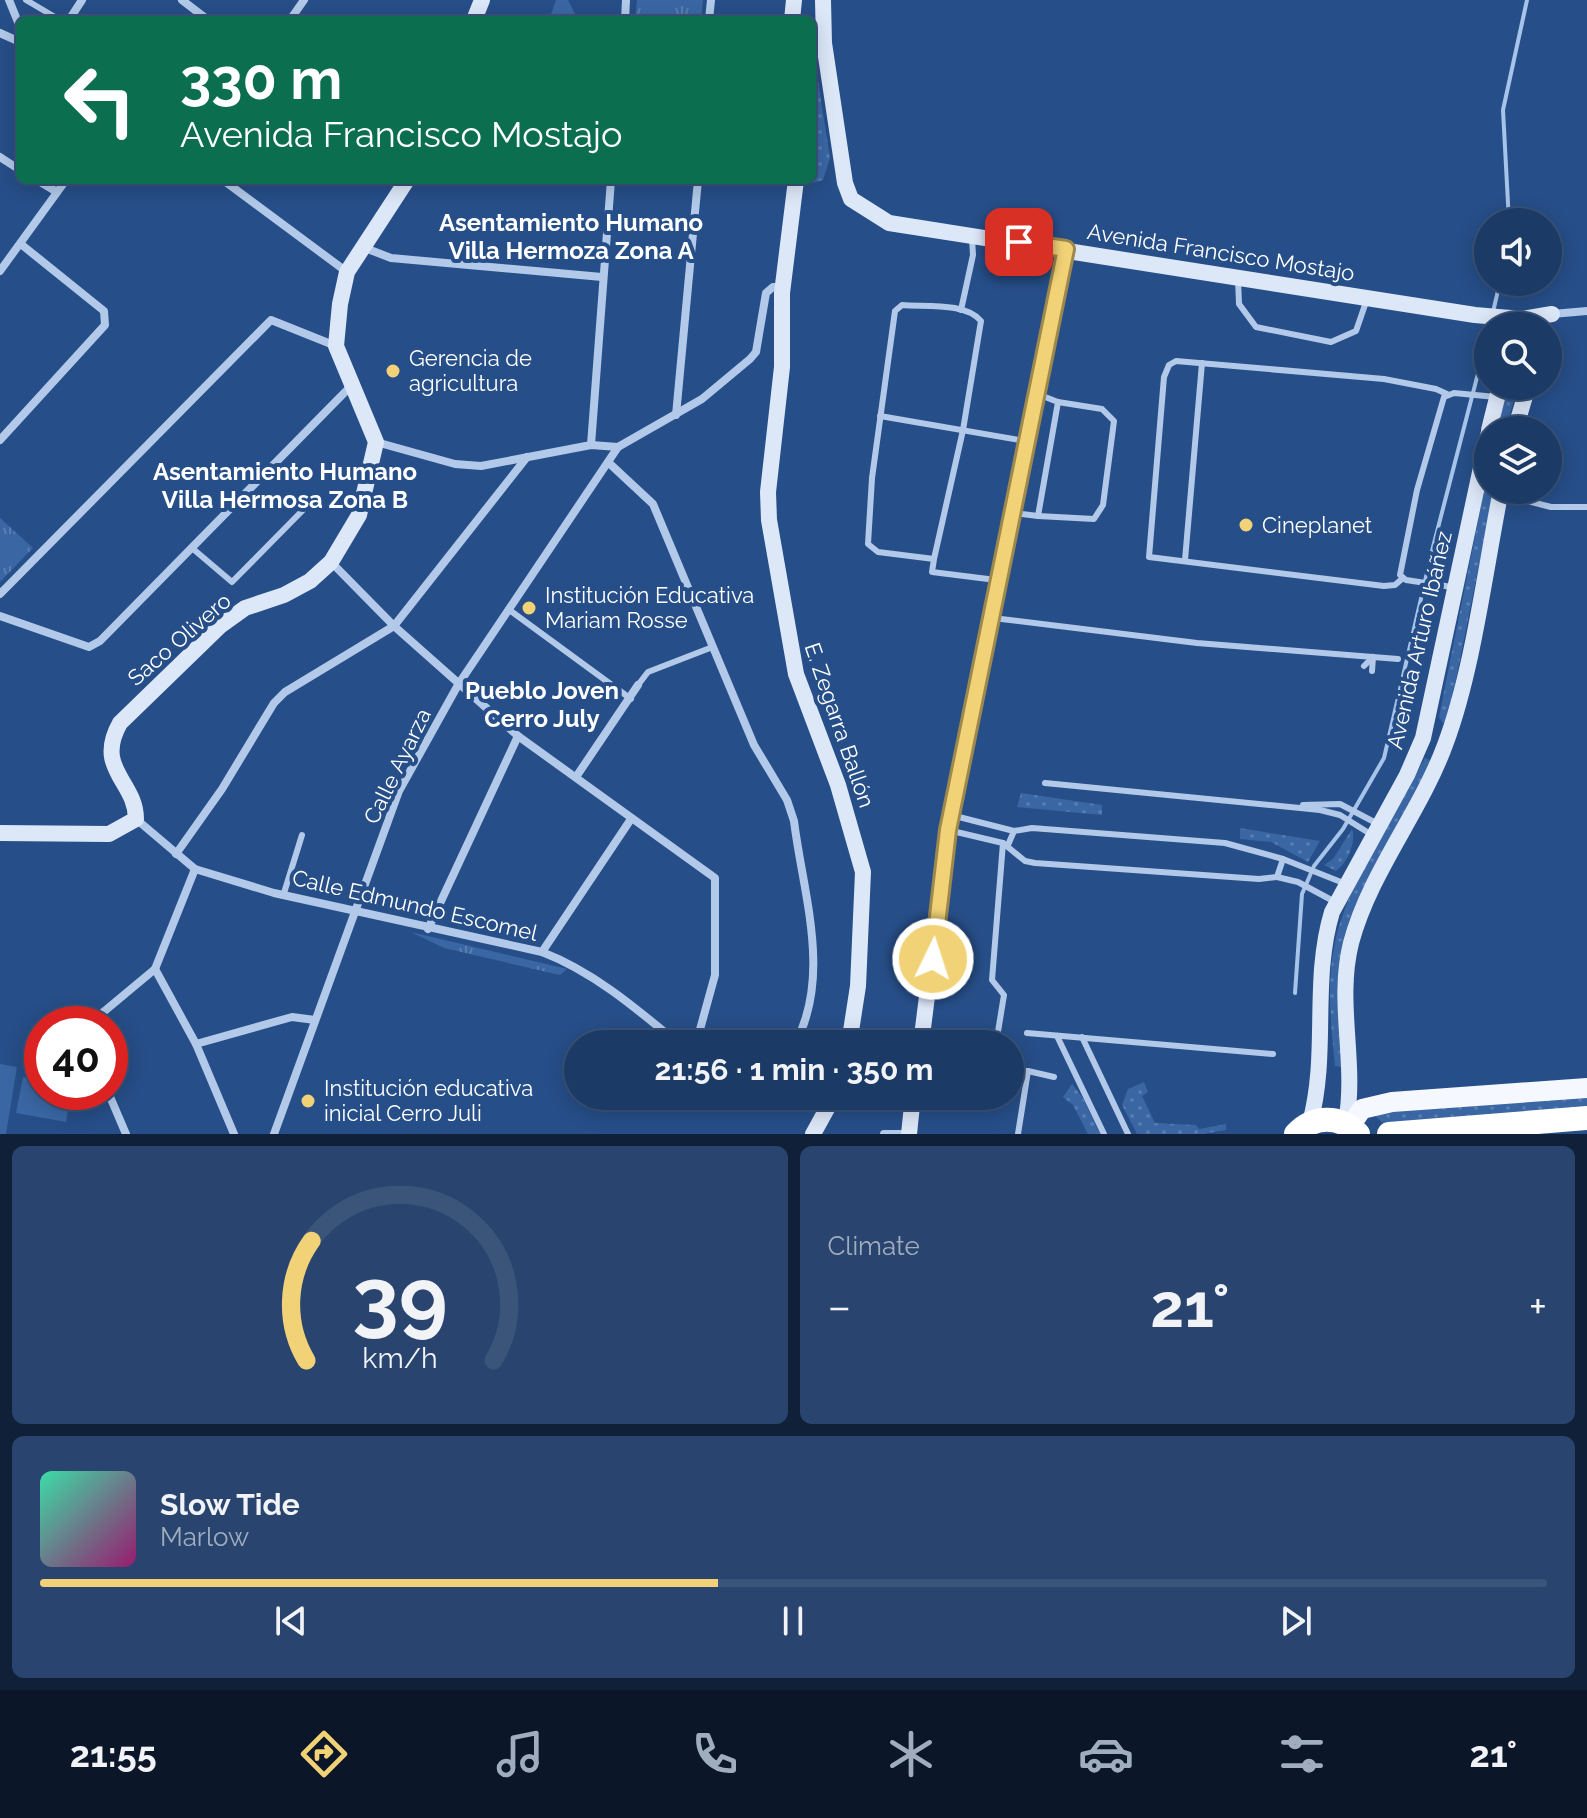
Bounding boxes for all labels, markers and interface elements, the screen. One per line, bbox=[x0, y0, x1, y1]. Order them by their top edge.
text: 330 m bbox=[180, 46, 342, 112]
icon: left bbox=[48, 48, 152, 152]
text: Avenida Francisco Mostajo bbox=[180, 113, 622, 155]
district label: Asentamiento Humano Villa Hermoza Zona A bbox=[439, 208, 703, 265]
pin bbox=[985, 208, 1053, 276]
map controls bbox=[1474, 208, 1562, 504]
button: sound bbox=[1474, 208, 1562, 296]
street label: Avenida Francisco Mostajo bbox=[1085, 218, 1357, 286]
icon: arrive bbox=[997, 220, 1041, 264]
button: search bbox=[1474, 312, 1562, 400]
place label: Gerencia de agricultura bbox=[409, 345, 532, 396]
marker: Gerencia de agricultura bbox=[384, 362, 402, 380]
button: layers bbox=[1474, 416, 1562, 504]
district label: Asentamiento Humano Villa Hermosa Zona B bbox=[153, 457, 417, 514]
place label: Cineplanet bbox=[1262, 512, 1373, 538]
marker: Cineplanet bbox=[1237, 516, 1255, 534]
street label: Avenida Arturo Ibáñez bbox=[1381, 528, 1457, 752]
place label: Institución Educativa Mariam Rosse bbox=[545, 582, 754, 633]
street label: Saco Olivero bbox=[122, 587, 236, 691]
marker: Institución Educativa Mariam Rosse bbox=[520, 599, 538, 617]
street label: E. Zegarra Ballón bbox=[800, 639, 880, 811]
district label: Pueblo Joven Cerro July bbox=[465, 676, 619, 733]
street label: Calle Ayarza bbox=[358, 704, 436, 828]
street label: Calle Edmundo Escomel bbox=[290, 864, 540, 946]
position arrow bbox=[891, 917, 975, 1001]
speed limit sign: 40 bbox=[24, 1006, 128, 1110]
text: 21:56 · 1 min · 350 m bbox=[655, 1052, 933, 1087]
place label: Institución educativa inicial Cerro Juli bbox=[324, 1075, 533, 1126]
marker: Institución educativa inicial Cerro Juli bbox=[299, 1092, 317, 1110]
text: Climate bbox=[828, 1231, 920, 1261]
text: 39 bbox=[352, 1249, 447, 1346]
text: 21° bbox=[1150, 1271, 1230, 1341]
text: − bbox=[828, 1281, 851, 1332]
text: + bbox=[1529, 1281, 1547, 1332]
text: km/h bbox=[362, 1341, 437, 1375]
text: Slow Tide bbox=[160, 1487, 300, 1522]
text: Marlow bbox=[160, 1522, 249, 1552]
icon: previous bbox=[269, 1599, 313, 1643]
icon: pause bbox=[771, 1599, 815, 1643]
icon: next bbox=[1274, 1599, 1318, 1643]
icon: directions bbox=[296, 1726, 352, 1782]
icon: music bbox=[492, 1726, 548, 1782]
icon: phone bbox=[687, 1726, 743, 1782]
icon: climate bbox=[883, 1726, 939, 1782]
icon: car bbox=[1078, 1726, 1134, 1782]
icon: filters bbox=[1274, 1726, 1330, 1782]
text: 21:55 bbox=[70, 1733, 157, 1775]
text: 21° bbox=[1470, 1733, 1517, 1775]

